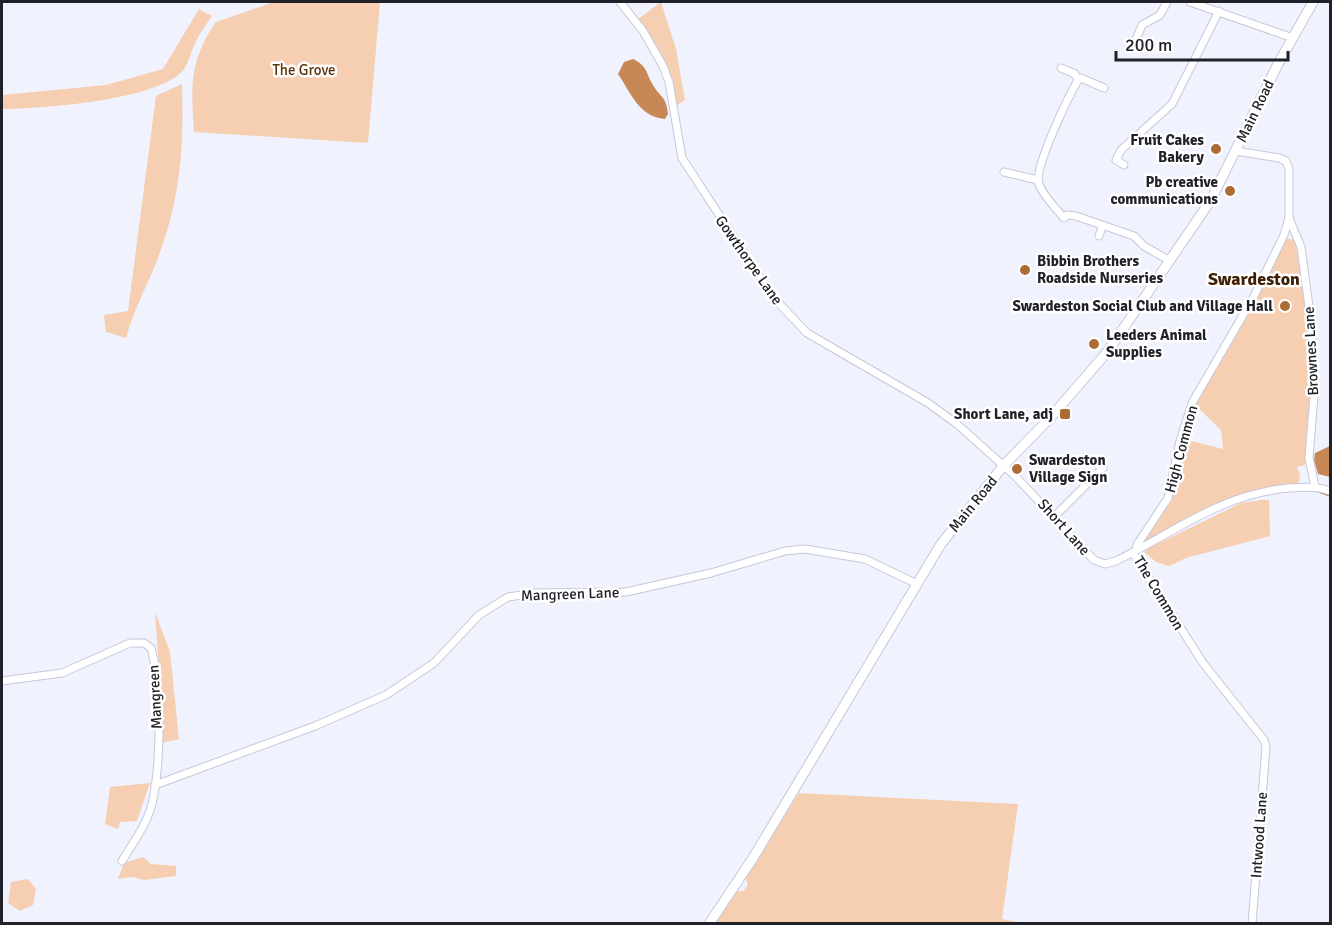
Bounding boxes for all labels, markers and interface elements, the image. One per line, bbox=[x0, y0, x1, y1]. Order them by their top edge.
scale bar bbox=[1116, 24, 1288, 62]
text: 200 m bbox=[1125, 34, 1172, 56]
park label: The Grove bbox=[272, 61, 336, 79]
street label: Main Road bbox=[1232, 77, 1278, 145]
place label: Fruit Cakes Bakery bbox=[1130, 131, 1205, 166]
marker: Fruit Cakes Bakery bbox=[1209, 142, 1223, 156]
place label: Pb creative communications bbox=[1111, 173, 1218, 208]
marker: Pb creative communications bbox=[1223, 184, 1237, 198]
street label: Gowthorpe Lane bbox=[712, 212, 786, 308]
place label: Bibbin Brothers Roadside Nurseries bbox=[1037, 252, 1163, 287]
marker: Bibbin Brothers Roadside Nurseries bbox=[1018, 263, 1032, 277]
district label: Swardeston bbox=[1208, 268, 1300, 290]
place label: Swardeston Social Club and Village Hall bbox=[1013, 297, 1273, 315]
marker: Swardeston Social Club and Village Hall bbox=[1278, 299, 1292, 313]
street label: Brownes Lane bbox=[1300, 306, 1322, 396]
place label: Leeders Animal Supplies bbox=[1106, 326, 1207, 361]
marker: Leeders Animal Supplies bbox=[1087, 337, 1101, 351]
street label: High Common bbox=[1161, 403, 1201, 495]
place label: Short Lane, adj bbox=[954, 405, 1053, 423]
marker: Short Lane, adj bbox=[1058, 407, 1072, 421]
place label: Swardeston Village Sign bbox=[1029, 451, 1107, 486]
marker: Swardeston Village Sign bbox=[1010, 462, 1024, 476]
street label: Main Road bbox=[945, 472, 1001, 536]
street label: Short Lane bbox=[1034, 495, 1094, 559]
street label: The Common bbox=[1130, 553, 1188, 633]
street label: Mangreen Lane bbox=[520, 583, 620, 605]
street label: Mangreen bbox=[144, 664, 166, 730]
street label: Intwood Lane bbox=[1247, 791, 1271, 879]

